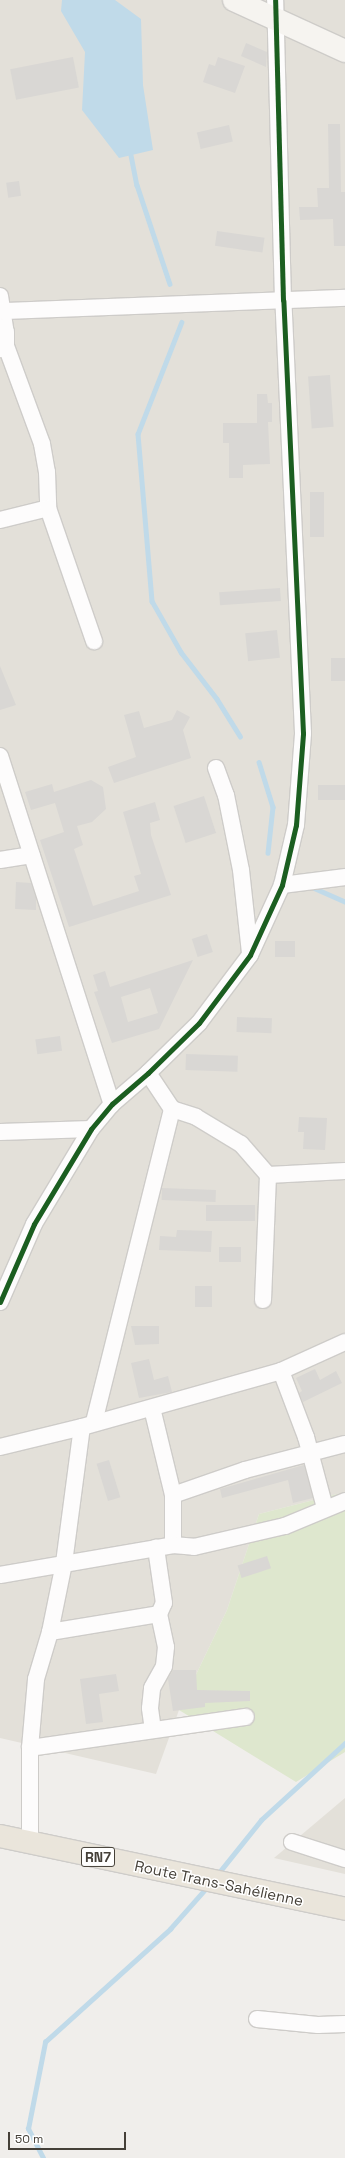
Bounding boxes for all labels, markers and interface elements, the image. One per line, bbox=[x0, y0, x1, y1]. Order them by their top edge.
road number: RN7 bbox=[81, 1845, 115, 1869]
street label: Route Trans-Sahélienne bbox=[133, 1856, 305, 1910]
scale bar bbox=[10, 2124, 128, 2150]
text: 50 m bbox=[15, 2131, 43, 2147]

